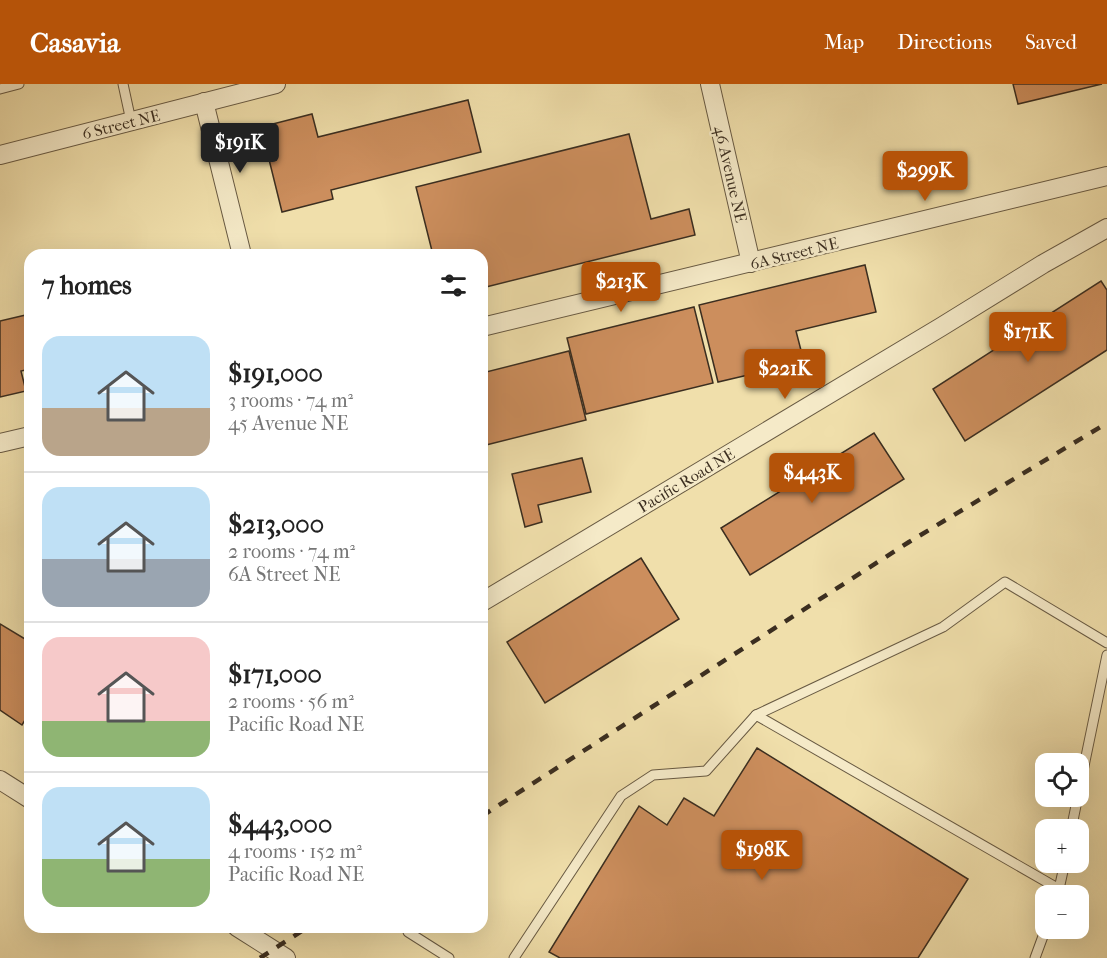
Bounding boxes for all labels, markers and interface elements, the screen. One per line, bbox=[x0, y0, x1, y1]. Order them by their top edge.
text: Casavia bbox=[30, 26, 120, 59]
text: Map bbox=[824, 30, 864, 54]
text: Directions bbox=[897, 30, 992, 54]
text: Saved bbox=[1025, 30, 1077, 54]
street label: 6 Street NE bbox=[80, 106, 162, 143]
pin: $191K bbox=[198, 123, 282, 174]
street label: 46 Avenue NE bbox=[710, 124, 751, 224]
text: $191K bbox=[215, 131, 265, 154]
pin: $299K bbox=[883, 151, 967, 202]
text: $299K bbox=[897, 159, 953, 182]
street label: 6A Street NE bbox=[748, 233, 840, 274]
pin: $213K bbox=[579, 262, 663, 313]
icon: filters bbox=[437, 269, 470, 302]
text: 7 homes bbox=[42, 270, 132, 301]
text: $213K bbox=[595, 270, 647, 293]
pin: $171K bbox=[986, 312, 1070, 363]
text: $171K bbox=[1003, 320, 1053, 343]
pin: $221K bbox=[743, 349, 827, 400]
text: $221K bbox=[758, 357, 812, 380]
text: $191,000 bbox=[228, 358, 323, 389]
icon: home bbox=[90, 360, 162, 432]
text: 3 rooms · 74 m² bbox=[228, 389, 353, 412]
text: 45 Avenue NE bbox=[228, 412, 348, 435]
street label: Pacific Road NE bbox=[635, 444, 738, 517]
pin: $443K bbox=[770, 453, 854, 504]
text: $443K bbox=[783, 461, 841, 484]
text: $213,000 bbox=[228, 509, 324, 540]
icon: home bbox=[90, 511, 162, 583]
text: 2 rooms · 74 m² bbox=[228, 540, 355, 563]
text: 6A Street NE bbox=[228, 563, 341, 586]
text: $171,000 bbox=[228, 659, 322, 690]
icon: home bbox=[90, 661, 162, 733]
text: 2 rooms · 56 m² bbox=[228, 690, 354, 713]
text: Pacific Road NE bbox=[228, 713, 364, 736]
map controls bbox=[1035, 753, 1089, 939]
button: locate bbox=[1035, 753, 1089, 807]
text: $443,000 bbox=[228, 809, 332, 840]
icon: home bbox=[90, 811, 162, 883]
button: + bbox=[1035, 819, 1089, 873]
pin: $198K bbox=[720, 830, 804, 881]
text: $198K bbox=[735, 838, 789, 861]
text: 4 rooms · 152 m² bbox=[228, 840, 362, 863]
text: Pacific Road NE bbox=[228, 863, 364, 886]
button: − bbox=[1035, 885, 1089, 939]

